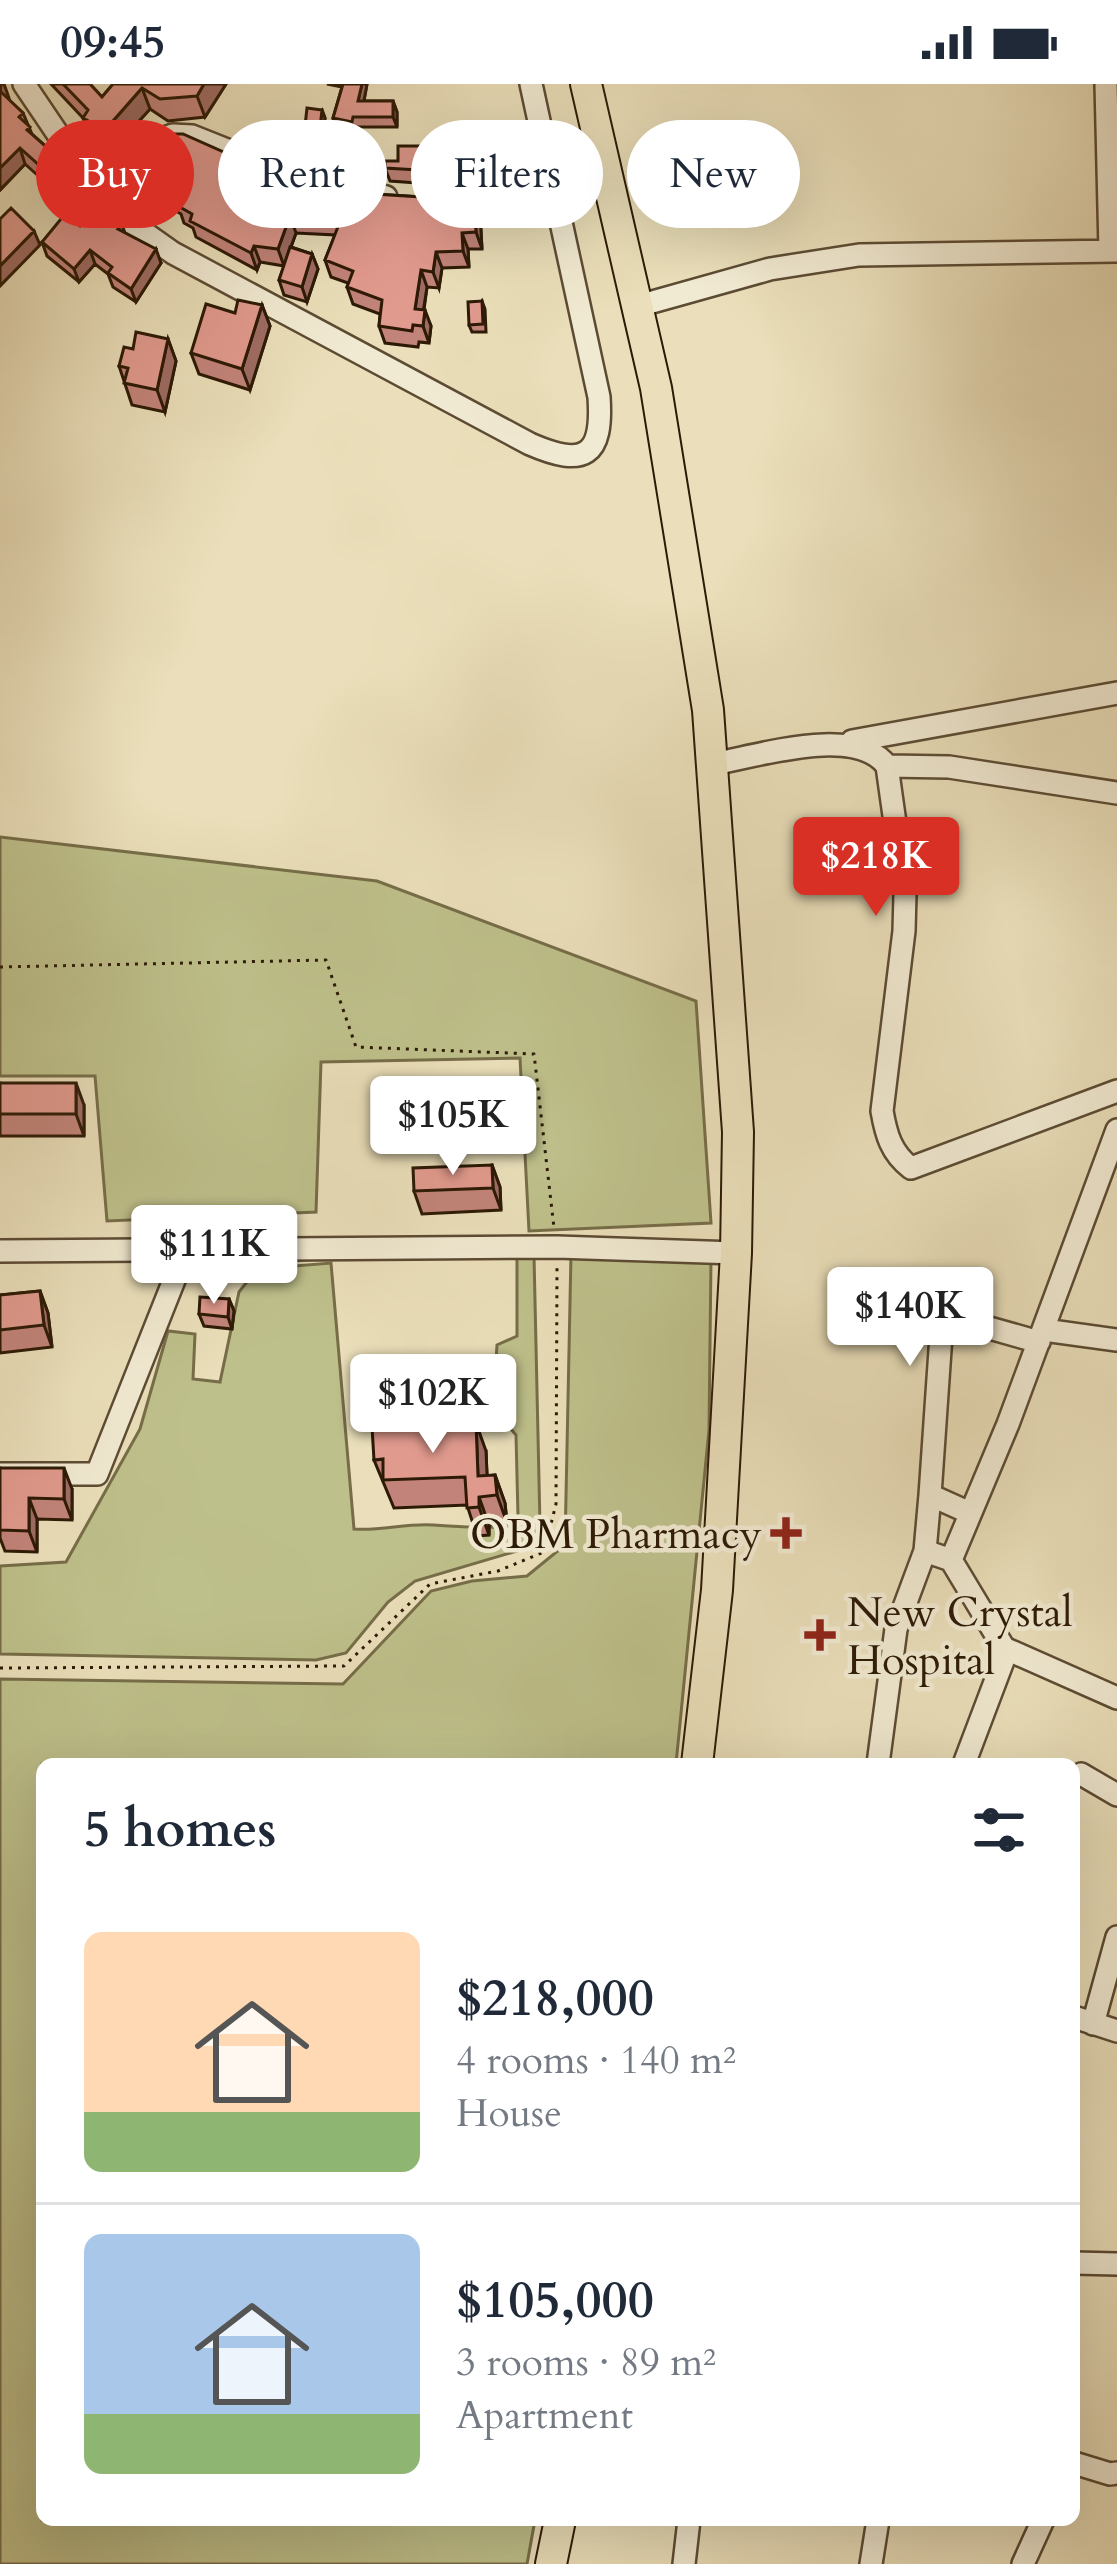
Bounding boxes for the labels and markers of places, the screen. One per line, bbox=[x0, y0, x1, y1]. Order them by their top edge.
pin: $218K bbox=[792, 817, 960, 919]
pin: $105K bbox=[369, 1076, 537, 1178]
pin: $111K bbox=[130, 1205, 298, 1307]
pin: $140K bbox=[826, 1267, 994, 1369]
pin: $102K bbox=[349, 1354, 517, 1456]
place label: OBM Pharmacy bbox=[470, 1506, 762, 1563]
marker: OBM Pharmacy bbox=[773, 1520, 799, 1546]
place label: New Crystal Hospital bbox=[847, 1584, 1073, 1689]
marker: New Crystal Hospital bbox=[804, 1619, 836, 1651]

